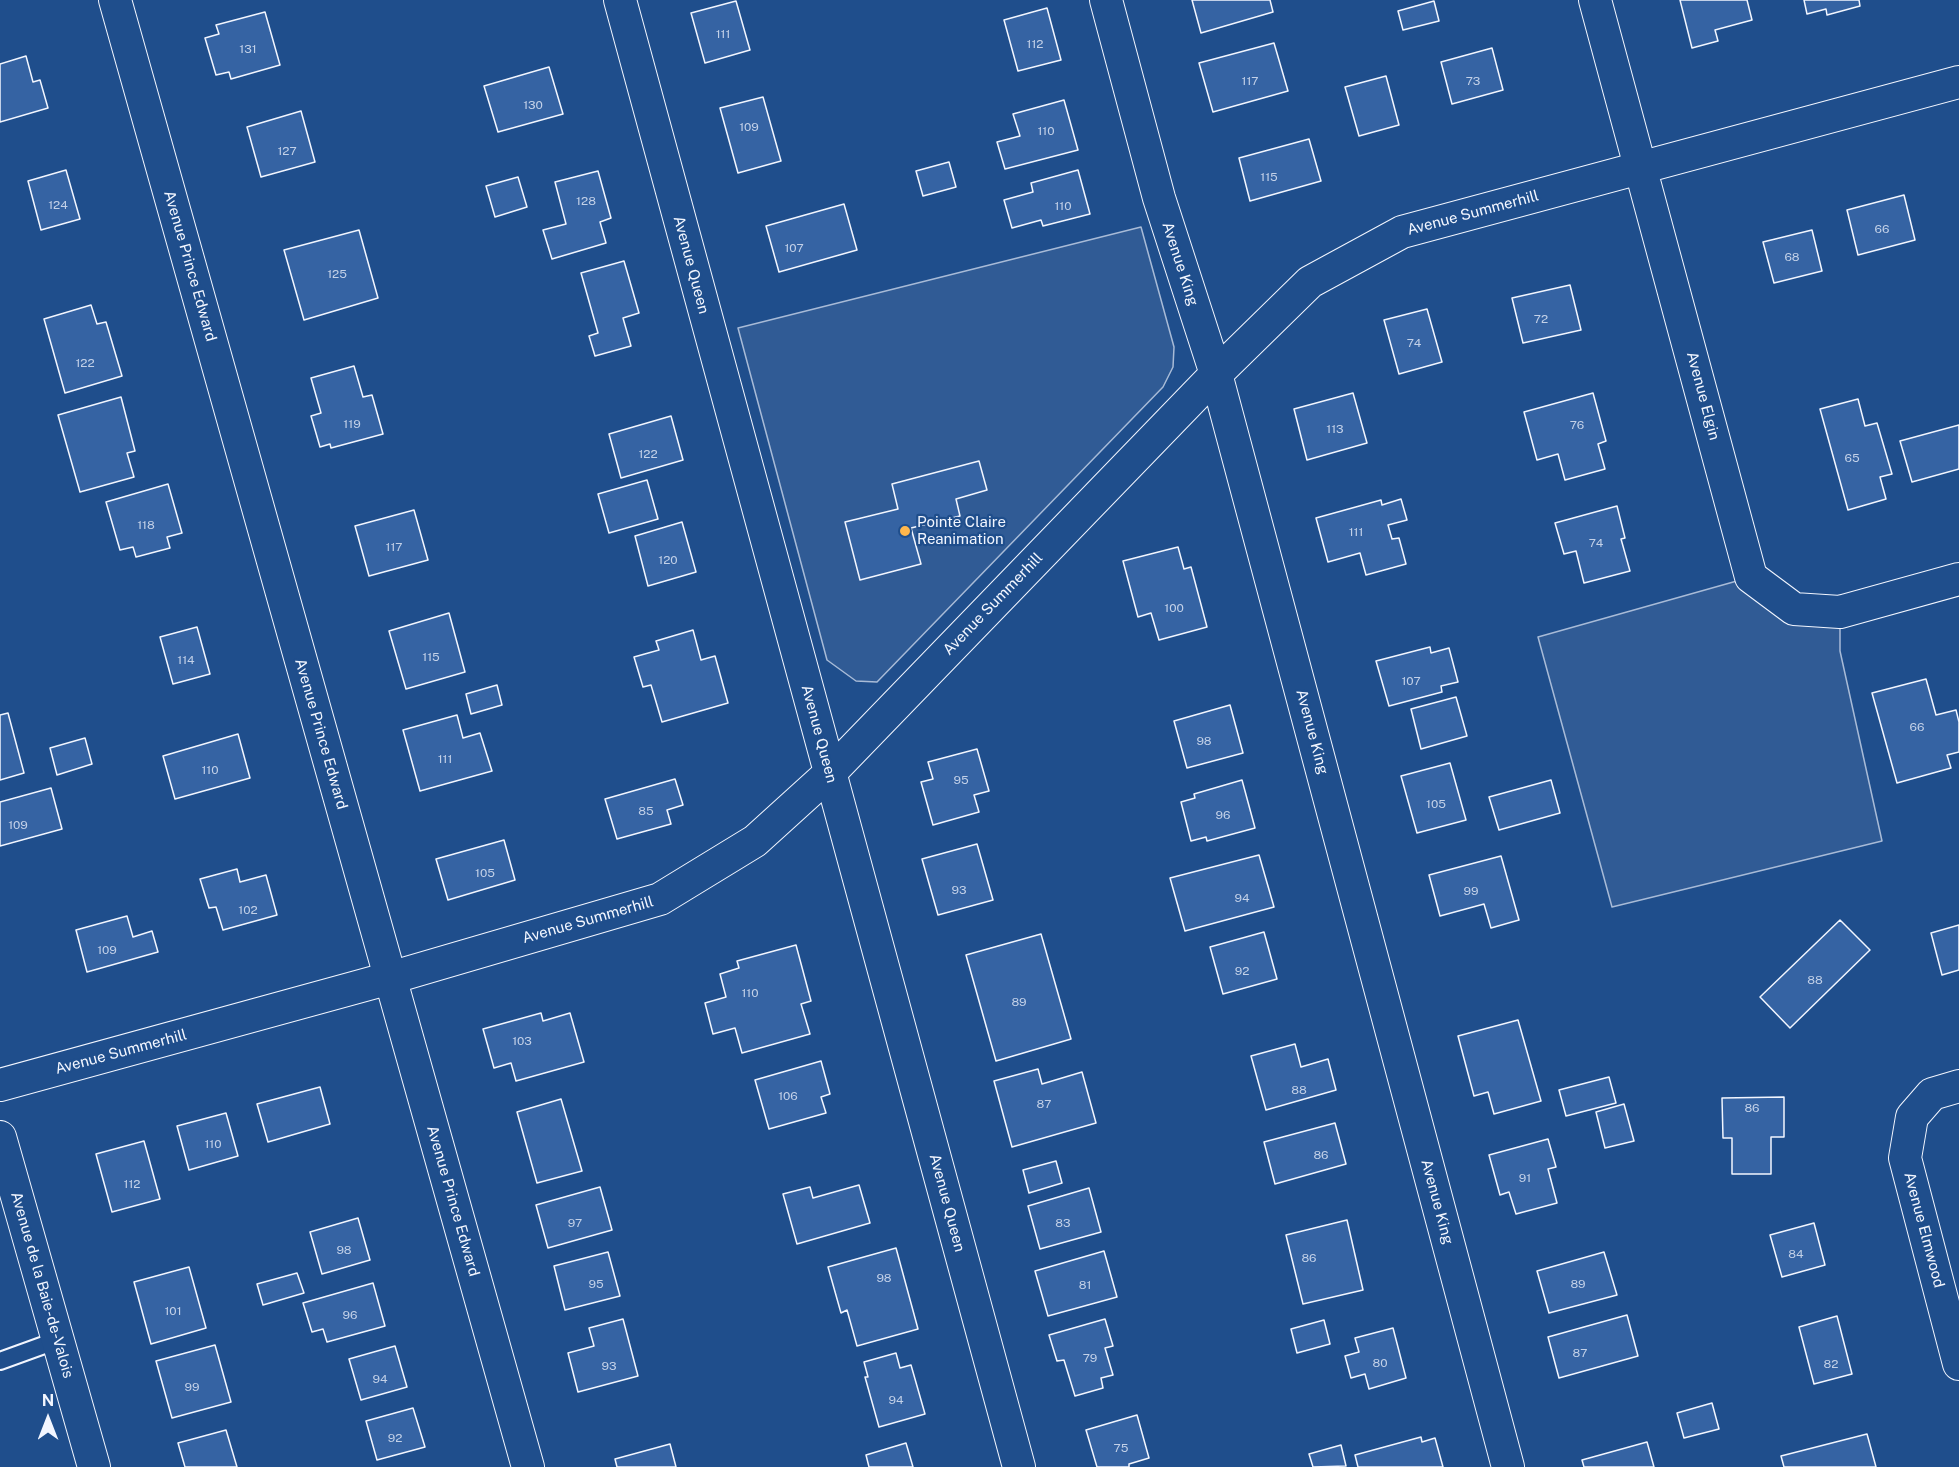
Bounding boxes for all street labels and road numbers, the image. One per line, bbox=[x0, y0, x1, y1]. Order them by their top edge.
street label: Avenue Summerhill bbox=[1405, 187, 1541, 239]
street label: Avenue Prince Edward bbox=[160, 189, 220, 343]
street label: Avenue Queen bbox=[669, 214, 713, 316]
street label: Avenue King bbox=[1158, 220, 1202, 308]
street label: Avenue Elgin bbox=[1683, 350, 1723, 442]
street label: Avenue Summerhill bbox=[939, 549, 1047, 659]
street label: Avenue Prince Edward bbox=[291, 657, 351, 811]
street label: Avenue Queen bbox=[797, 683, 841, 785]
street label: Avenue King bbox=[1292, 688, 1332, 776]
street label: Avenue Summerhill bbox=[520, 893, 656, 947]
street label: Avenue Summerhill bbox=[53, 1026, 189, 1078]
street label: Avenue Prince Edward bbox=[423, 1124, 483, 1278]
street label: Avenue Queen bbox=[925, 1152, 969, 1254]
street label: Avenue King bbox=[1417, 1158, 1457, 1246]
street label: Avenue Elmwood bbox=[1900, 1170, 1948, 1290]
street label: Avenue de la Baie-de-Valois bbox=[7, 1190, 77, 1380]

